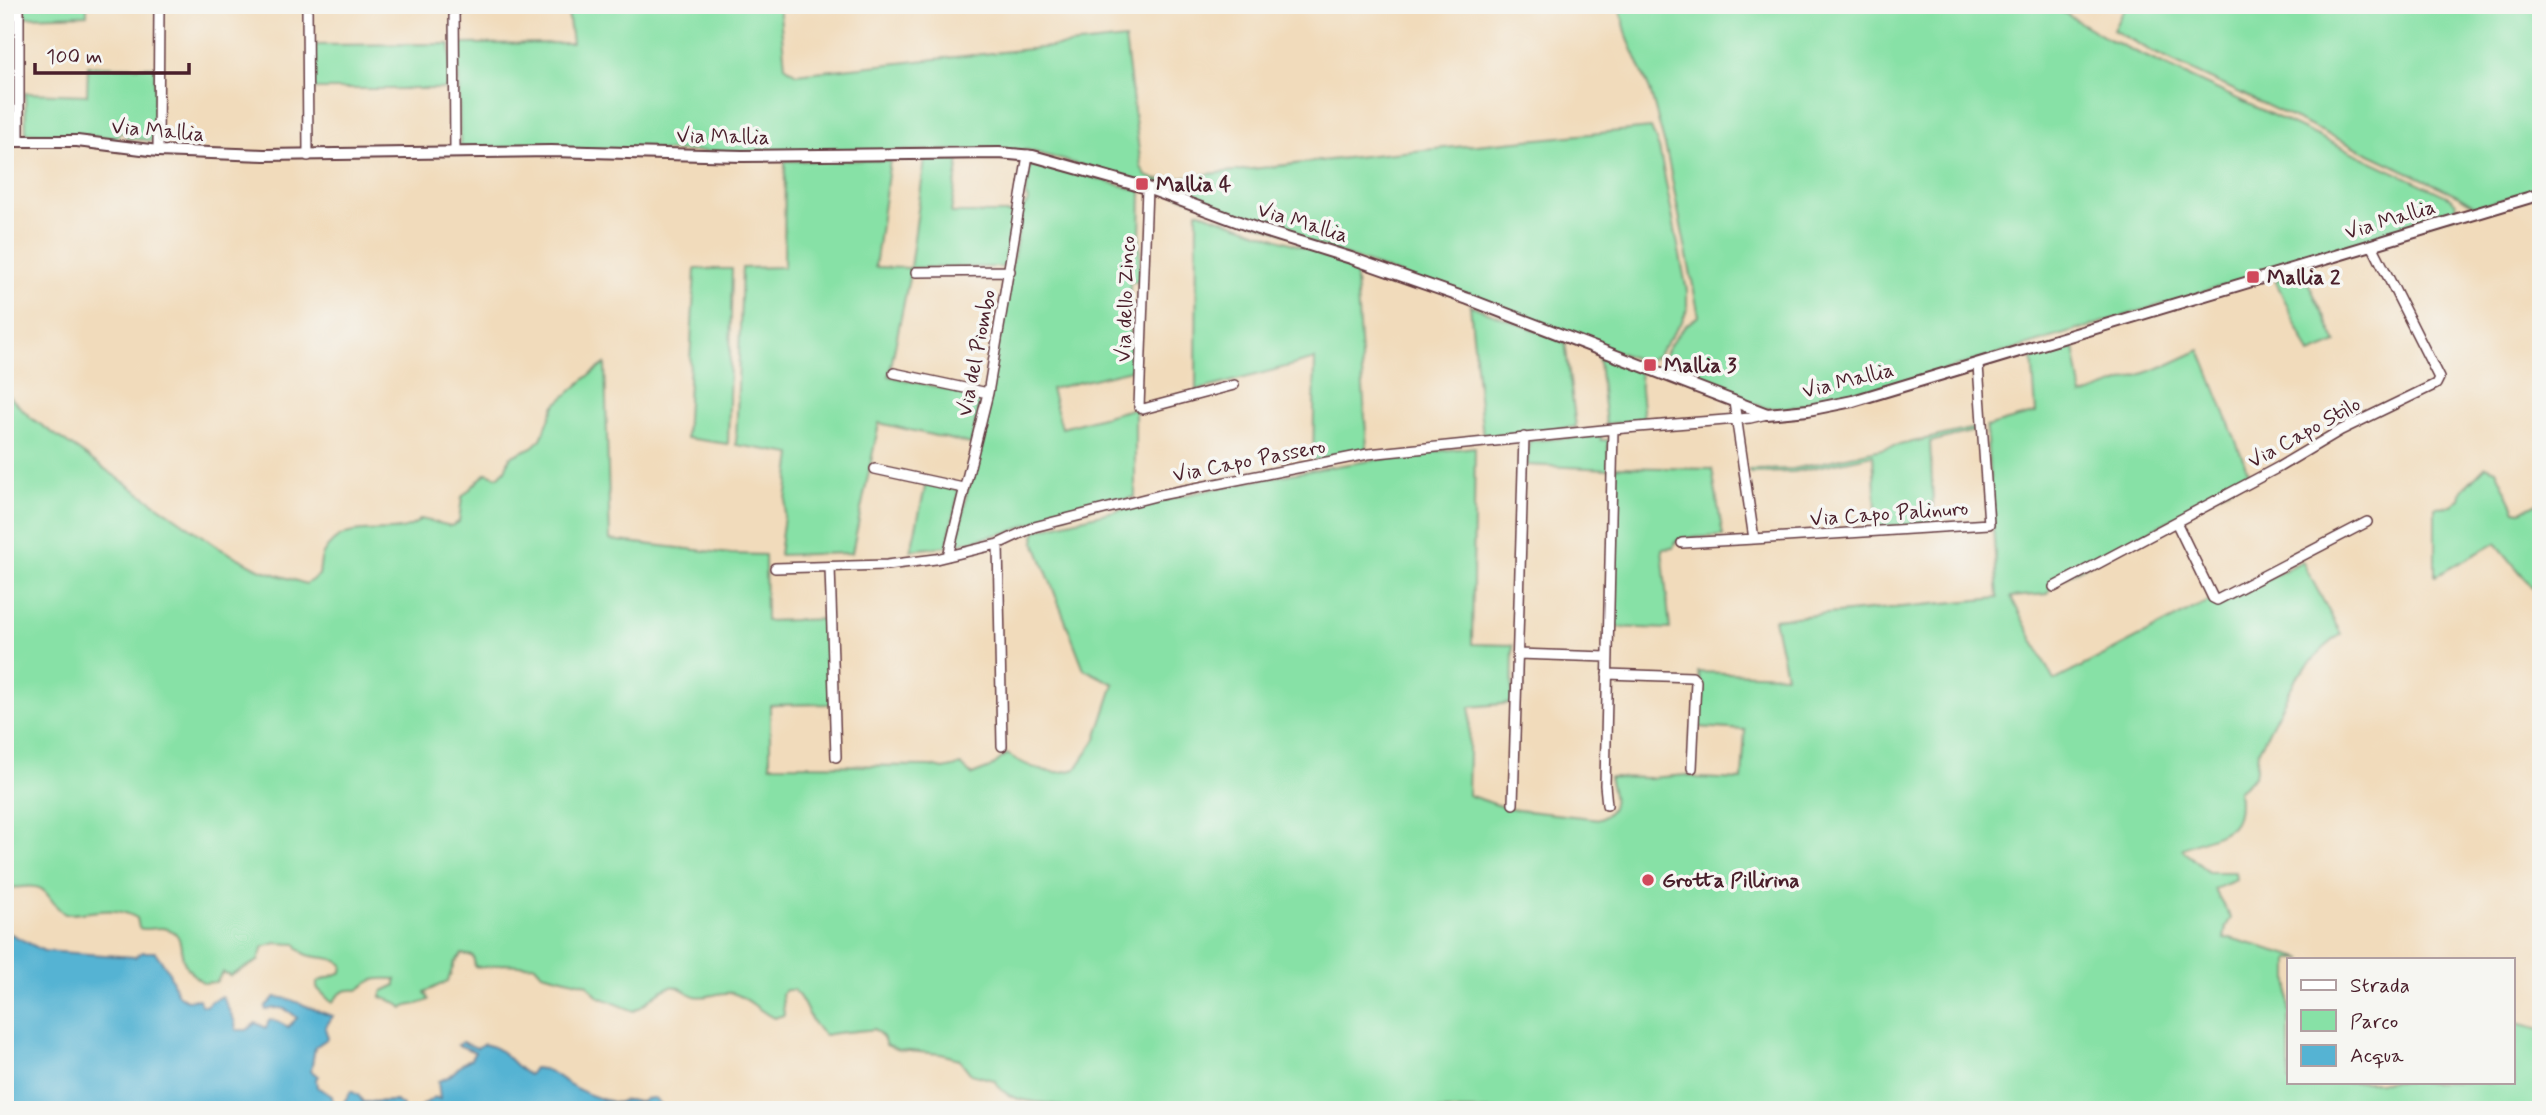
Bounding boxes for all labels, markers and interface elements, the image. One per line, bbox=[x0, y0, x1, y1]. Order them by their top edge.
scale bar bbox=[35, 32, 189, 76]
text: 100 m bbox=[46, 43, 102, 71]
street label: Via Mallia bbox=[110, 113, 206, 149]
street label: Via Mallia bbox=[676, 122, 770, 152]
place label: Mallia 4 bbox=[1156, 171, 1232, 199]
marker: Mallia 4 bbox=[1134, 176, 1150, 192]
street label: Via Mallia bbox=[2341, 193, 2439, 247]
street label: Via Mallia bbox=[1254, 196, 1352, 250]
street label: Via dello Zinco bbox=[1110, 235, 1142, 363]
place label: Mallia 2 bbox=[2267, 264, 2341, 292]
marker: Mallia 2 bbox=[2245, 269, 2261, 285]
street label: Via del Piombo bbox=[951, 287, 1003, 419]
place label: Mallia 3 bbox=[1664, 352, 1737, 380]
street label: Via Mallia bbox=[1799, 356, 1897, 406]
marker: Mallia 3 bbox=[1642, 357, 1658, 373]
street label: Via Capo Stilo bbox=[2243, 390, 2366, 475]
street label: Via Capo Passero bbox=[1170, 432, 1328, 490]
street label: Via Capo Palinuro bbox=[1809, 494, 1969, 534]
place label: Grotta Pillirina bbox=[1662, 867, 1800, 895]
marker: Grotta Pillirina bbox=[1640, 872, 1656, 888]
legend bbox=[2287, 958, 2514, 1084]
text: Strada bbox=[2350, 972, 2410, 1000]
text: Parco bbox=[2350, 1008, 2398, 1036]
text: Acqua bbox=[2350, 1042, 2404, 1070]

